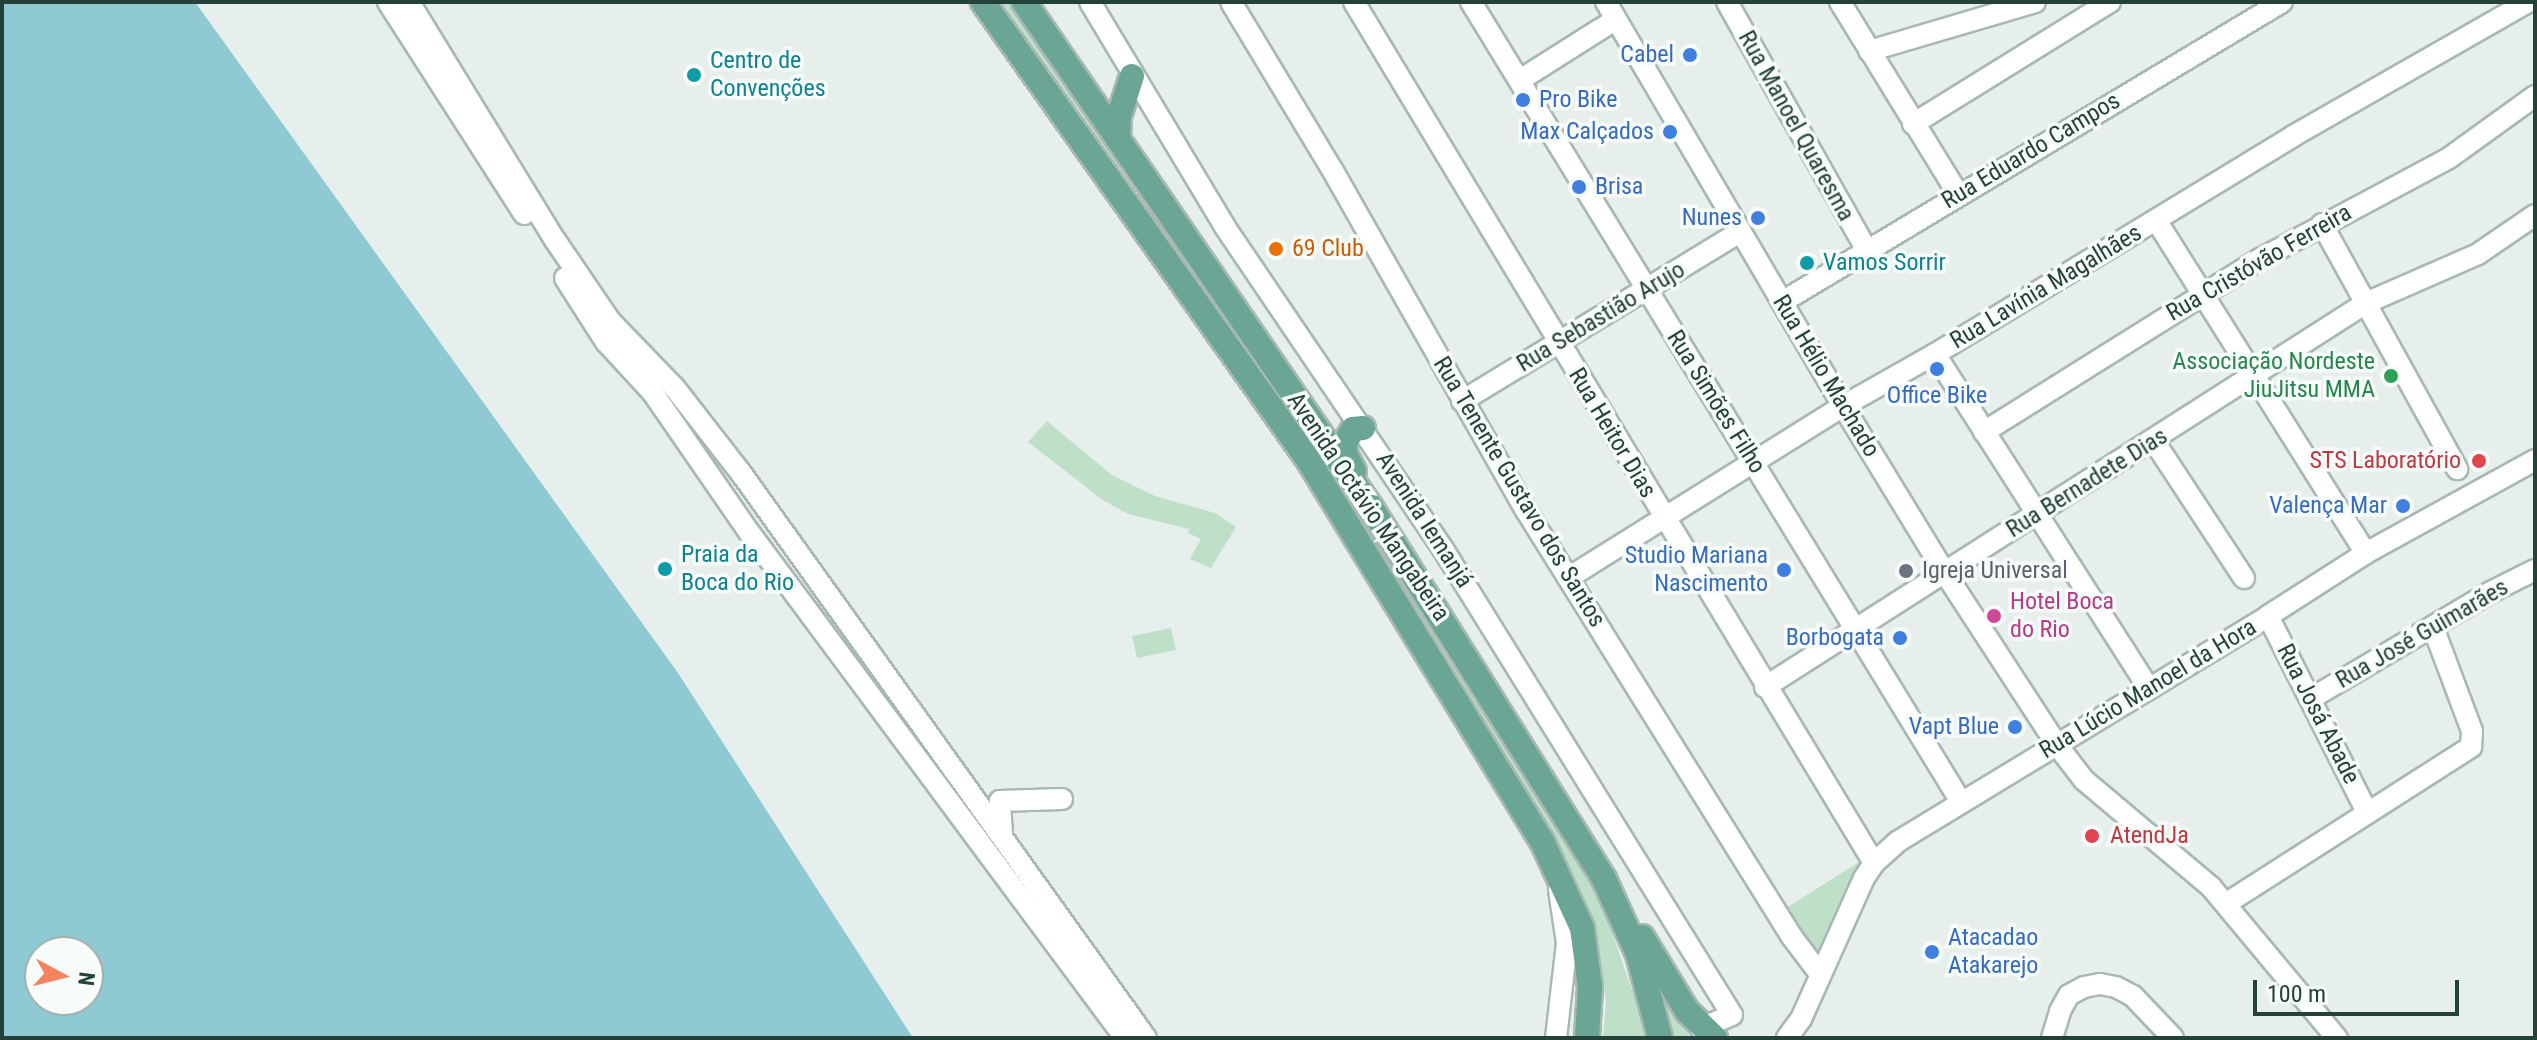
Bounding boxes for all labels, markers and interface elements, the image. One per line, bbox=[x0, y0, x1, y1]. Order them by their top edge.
street label: Rua Manoel Quaresma bbox=[1732, 26, 1860, 226]
place label: Cabel bbox=[1620, 41, 1674, 69]
marker: Cabel bbox=[1681, 46, 1699, 64]
place label: Centro de Convenções bbox=[710, 47, 826, 103]
marker: Centro de Convenções bbox=[685, 66, 703, 84]
place label: Pro Bike bbox=[1539, 86, 1617, 114]
street label: Rua Eduardo Campos bbox=[1937, 86, 2125, 216]
marker: Pro Bike bbox=[1514, 91, 1532, 109]
place label: Max Calçados bbox=[1520, 118, 1654, 146]
marker: Max Calçados bbox=[1661, 123, 1679, 141]
place label: Brisa bbox=[1595, 173, 1643, 201]
marker: Brisa bbox=[1570, 178, 1588, 196]
street label: Rua Cristóvão Ferreira bbox=[2161, 198, 2357, 328]
place label: Nunes bbox=[1682, 204, 1742, 232]
marker: Nunes bbox=[1749, 209, 1767, 227]
street label: Rua Lavínia Magalhães bbox=[1945, 219, 2147, 355]
place label: 69 Club bbox=[1292, 235, 1364, 263]
marker: 69 Club bbox=[1267, 240, 1285, 258]
place label: Vamos Sorrir bbox=[1823, 249, 1946, 277]
marker: Vamos Sorrir bbox=[1798, 254, 1816, 272]
street label: Rua Sebastião Arujo bbox=[1512, 255, 1690, 379]
street label: Rua Hélio Machado bbox=[1766, 290, 1886, 462]
street label: Rua Simões Filho bbox=[1661, 325, 1771, 479]
place label: Associação Nordeste JiuJitsu MMA bbox=[2173, 348, 2375, 404]
street label: Rua Tenente Gustavo dos Santos bbox=[1427, 351, 1611, 633]
marker: Office Bike bbox=[1928, 360, 1946, 378]
street label: Rua Heitor Dias bbox=[1562, 363, 1662, 503]
marker: Associação Nordeste JiuJitsu MMA bbox=[2382, 367, 2400, 385]
place label: Office Bike bbox=[1887, 382, 1987, 410]
street label: Avenida Octávio Mangabeira bbox=[1281, 387, 1455, 627]
street label: Rua Bernadete Dias bbox=[2001, 422, 2173, 544]
street label: Avenida Iemanjá bbox=[1369, 447, 1479, 593]
place label: STS Laboratório bbox=[2309, 447, 2461, 475]
marker: STS Laboratório bbox=[2468, 450, 2490, 472]
place label: Valença Mar bbox=[2269, 492, 2387, 520]
marker: Valença Mar bbox=[2394, 497, 2412, 515]
place label: Praia da Boca do Rio bbox=[681, 541, 794, 597]
place label: Studio Mariana Nascimento bbox=[1625, 542, 1768, 598]
place label: Igreja Universal bbox=[1922, 557, 2068, 585]
marker: Praia da Boca do Rio bbox=[656, 560, 674, 578]
marker: Studio Mariana Nascimento bbox=[1775, 561, 1793, 579]
marker: Igreja Universal bbox=[1897, 562, 1915, 580]
street label: Rua José Guimarães bbox=[2331, 573, 2513, 695]
place label: Hotel Boca do Rio bbox=[2010, 588, 2114, 644]
marker: Hotel Boca do Rio bbox=[1985, 607, 2003, 625]
street label: Rua Lúcio Manoel da Hora bbox=[2034, 613, 2262, 765]
place label: Borbogata bbox=[1786, 624, 1884, 652]
marker: Borbogata bbox=[1891, 629, 1909, 647]
street label: Rua Josá Abade bbox=[2270, 639, 2366, 789]
place label: Vapt Blue bbox=[1909, 713, 1999, 741]
marker: Vapt Blue bbox=[2006, 718, 2024, 736]
place label: AtendJa bbox=[2110, 822, 2189, 850]
marker: AtendJa bbox=[2081, 825, 2103, 847]
place label: Atacadao Atakarejo bbox=[1948, 924, 2038, 980]
north arrow bbox=[24, 936, 104, 1016]
marker: Atacadao Atakarejo bbox=[1923, 943, 1941, 961]
scale bar bbox=[2257, 964, 2463, 1014]
text: N bbox=[73, 971, 100, 987]
text: 100 m bbox=[2267, 980, 2326, 1008]

